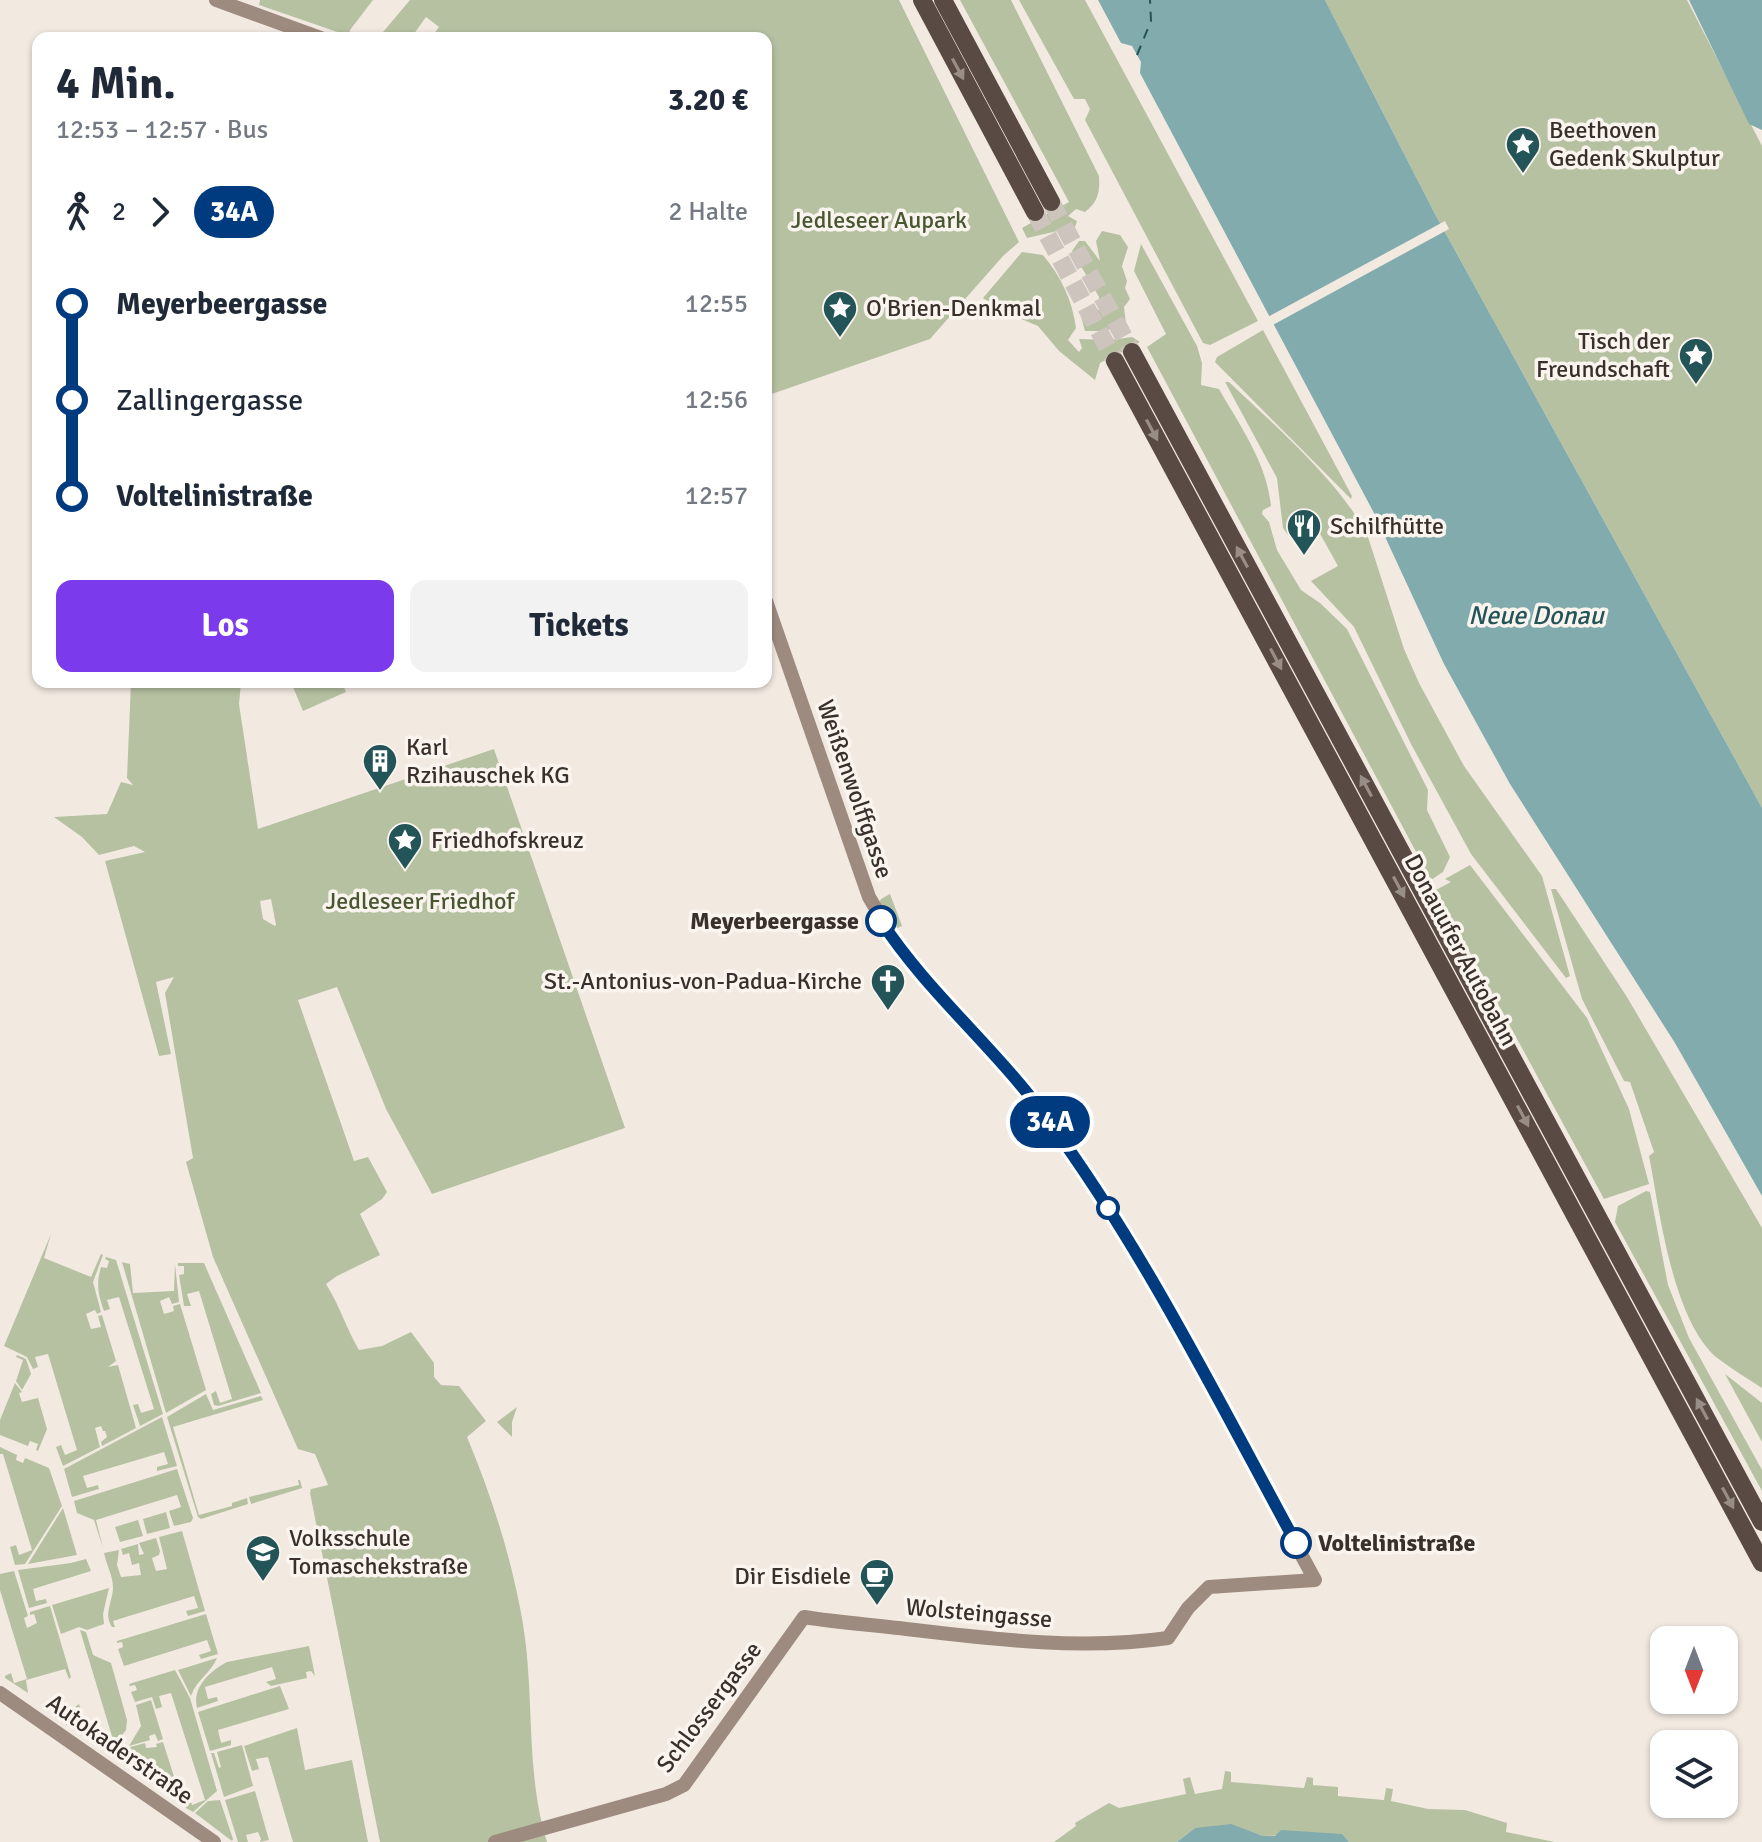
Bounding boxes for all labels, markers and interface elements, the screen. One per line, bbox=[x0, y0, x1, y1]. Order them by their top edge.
text: 4 Min. bbox=[56, 57, 176, 111]
one-way arrow bbox=[952, 57, 965, 80]
text: 3.20 € bbox=[668, 82, 748, 119]
text: 12:53 – 12:57 · Bus bbox=[56, 114, 268, 146]
place label: Beethoven Gedenk Skulptur bbox=[1549, 115, 1720, 173]
place icon: Beethoven Gedenk Skulptur bbox=[1504, 125, 1542, 175]
icon: walk bbox=[56, 190, 100, 234]
icon: forward bbox=[138, 190, 182, 234]
text: 34A bbox=[210, 195, 258, 229]
text: 2 bbox=[112, 196, 126, 228]
text: 2 Halte bbox=[668, 196, 748, 228]
park label: Jedleseer Aupark bbox=[791, 205, 967, 235]
text: Meyerbeergasse bbox=[116, 286, 327, 323]
text: 12:55 bbox=[685, 288, 748, 320]
place icon: O'Brien-Denkmal bbox=[821, 289, 859, 339]
place label: O'Brien-Denkmal bbox=[866, 293, 1041, 323]
place label: Tisch der Freundschaft bbox=[1536, 326, 1670, 384]
place icon: Tisch der Freundschaft bbox=[1677, 336, 1715, 386]
text: Zallingergasse bbox=[116, 382, 303, 419]
text: 12:56 bbox=[685, 384, 748, 416]
one-way arrow bbox=[1146, 418, 1159, 441]
text: Voltelinistraße bbox=[116, 478, 313, 515]
text: 12:57 bbox=[685, 480, 748, 512]
restaurant icon: Schilfhütte bbox=[1285, 507, 1323, 557]
place label: Schilfhütte bbox=[1330, 511, 1444, 541]
one-way arrow bbox=[1236, 546, 1250, 568]
button: Los bbox=[56, 580, 394, 672]
button: Tickets bbox=[410, 580, 748, 672]
water label: Neue Donau bbox=[1468, 600, 1606, 632]
one-way arrow bbox=[1269, 647, 1283, 670]
street label: Weißenwolffgasse bbox=[810, 696, 900, 882]
place label: Karl Rzihauschek KG bbox=[406, 732, 570, 790]
building icon: Karl Rzihauschek KG bbox=[361, 742, 399, 792]
one-way arrow bbox=[1359, 775, 1373, 797]
place icon: Friedhofskreuz bbox=[386, 821, 424, 871]
place label: Friedhofskreuz bbox=[431, 825, 584, 855]
street label: Donauufer Autobahn bbox=[1398, 849, 1524, 1051]
one-way arrow bbox=[1393, 876, 1406, 899]
park label: Jedleseer Friedhof bbox=[326, 886, 515, 916]
place label: Meyerbeergasse bbox=[690, 906, 859, 936]
marker: Meyerbeergasse bbox=[866, 906, 896, 936]
church icon: St.-Antonius-von-Padua-Kirche bbox=[869, 962, 907, 1012]
place label: St.-Antonius-von-Padua-Kirche bbox=[544, 966, 862, 996]
line badge: 34A bbox=[1004, 1096, 1096, 1148]
text: 34A bbox=[1026, 1105, 1074, 1139]
one-way arrow bbox=[1516, 1105, 1529, 1128]
unlabelled marker bbox=[1097, 1197, 1119, 1219]
one-way arrow bbox=[1695, 1398, 1709, 1420]
one-way arrow bbox=[1721, 1487, 1734, 1510]
place label: Volksschule Tomaschekstraße bbox=[289, 1523, 468, 1581]
marker: Voltelinistraße bbox=[1281, 1528, 1311, 1558]
place label: Voltelinistraße bbox=[1318, 1528, 1476, 1558]
school or university icon: Volksschule Tomaschekstraße bbox=[244, 1533, 282, 1583]
cafe icon: Dir Eisdiele bbox=[858, 1557, 896, 1607]
place label: Dir Eisdiele bbox=[734, 1561, 851, 1591]
street label: Wolsteingasse bbox=[904, 1592, 1054, 1634]
north arrow bbox=[1650, 1626, 1738, 1714]
map controls bbox=[1650, 1626, 1738, 1818]
street label: Schlossergasse bbox=[650, 1635, 768, 1779]
street label: Autokaderstraße bbox=[41, 1687, 199, 1811]
button: layers bbox=[1650, 1730, 1738, 1818]

